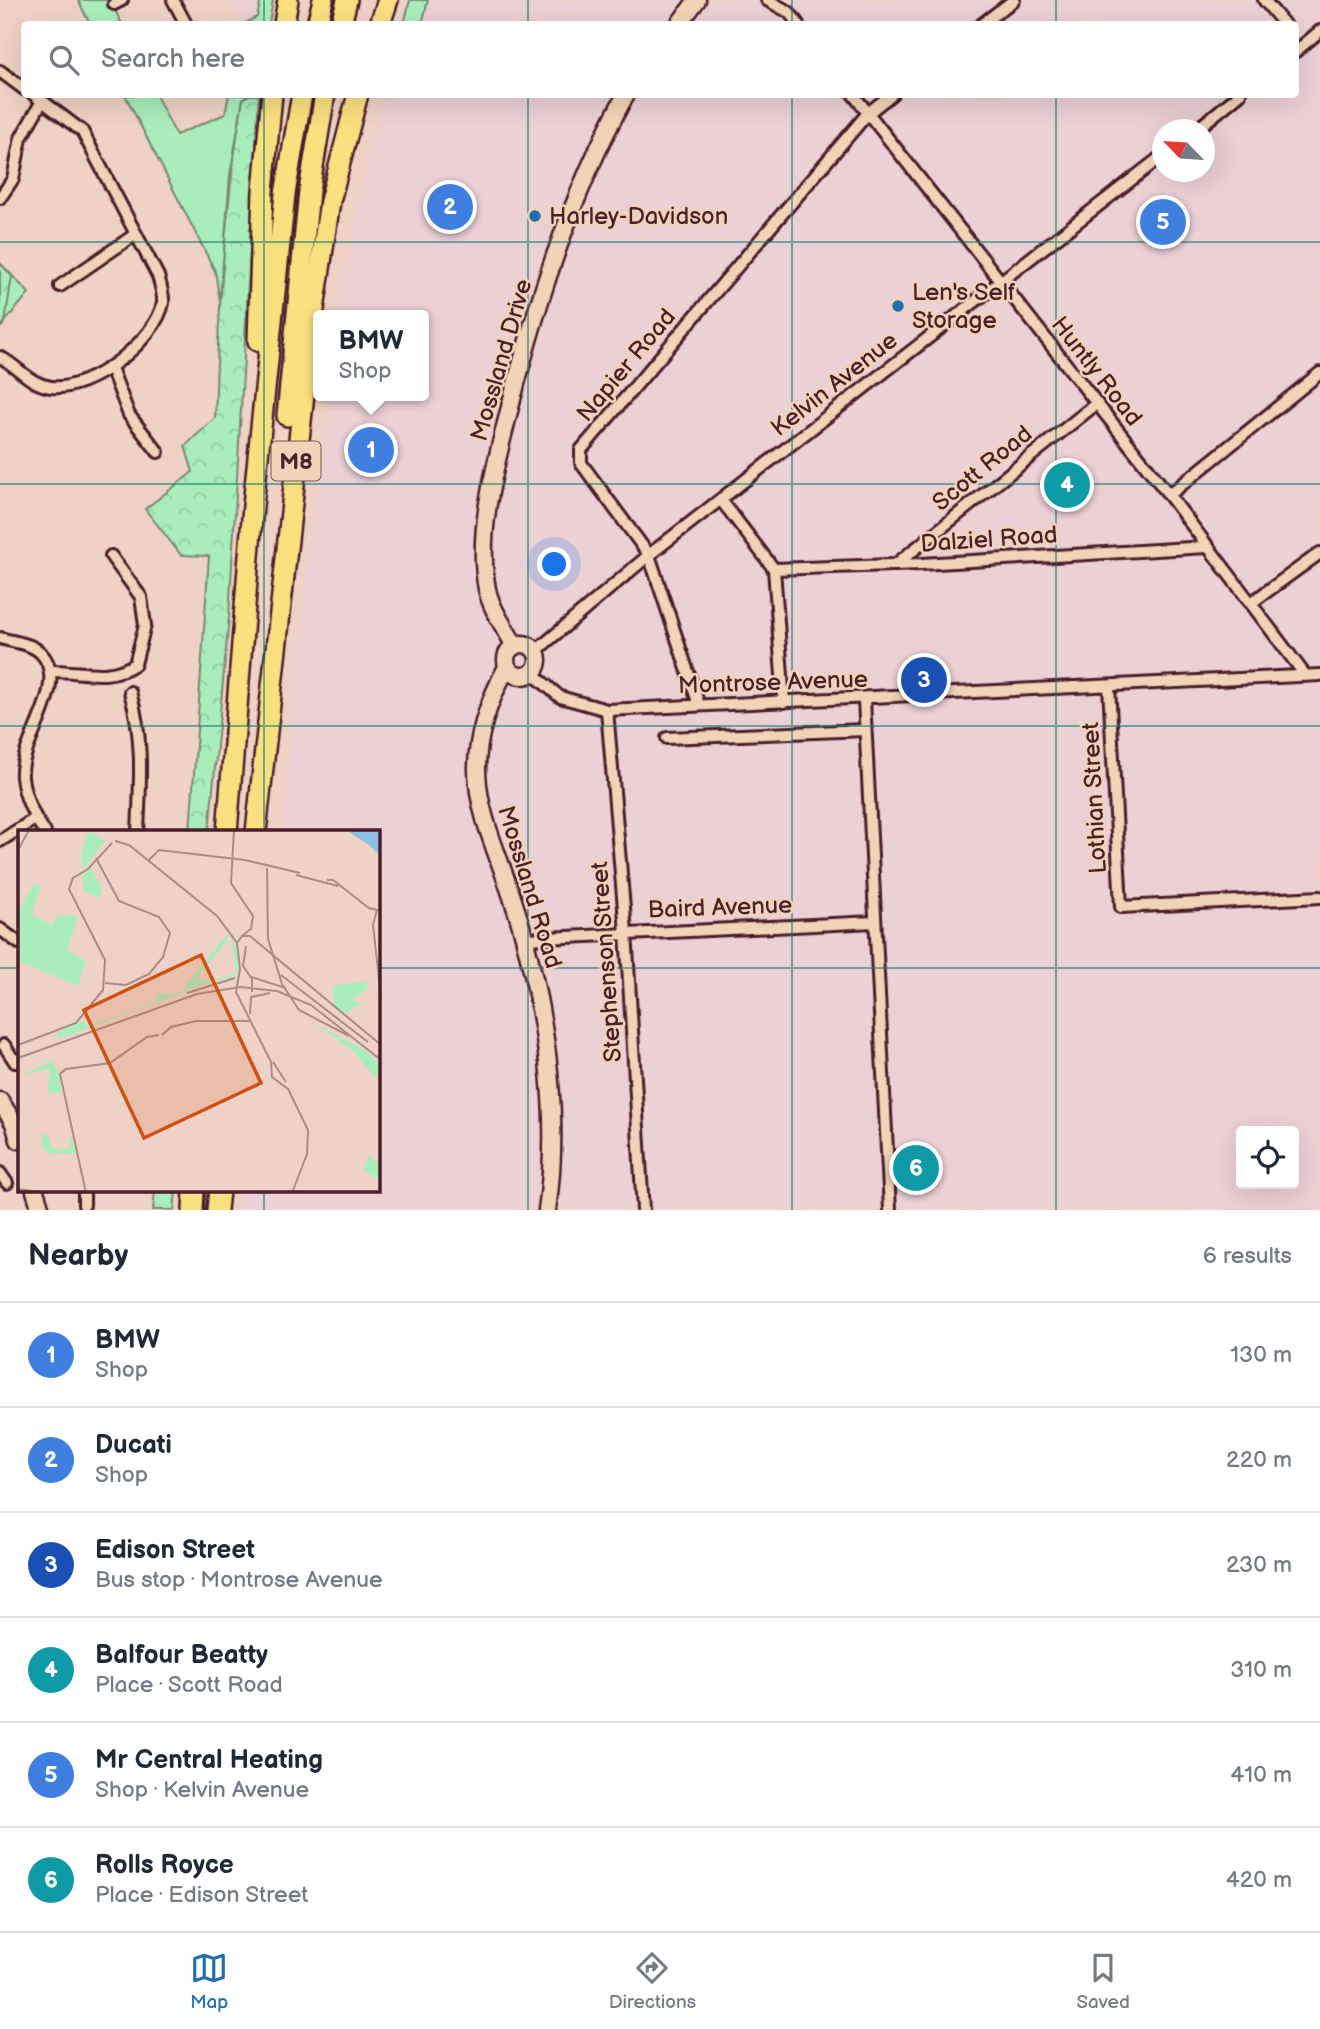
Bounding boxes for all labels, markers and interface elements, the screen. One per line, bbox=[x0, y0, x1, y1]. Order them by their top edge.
search box bbox=[21, 21, 1299, 98]
icon: search bbox=[45, 41, 83, 79]
text: Search here bbox=[101, 44, 245, 75]
north arrow bbox=[1152, 119, 1215, 182]
pin: 2 bbox=[427, 181, 473, 233]
pin: 5 bbox=[1140, 196, 1186, 248]
place label: Harley-Davidson bbox=[549, 202, 728, 231]
marker: Harley-Davidson bbox=[527, 208, 543, 224]
street label: Mossland Drive bbox=[465, 276, 538, 444]
place label: Len's Self Storage bbox=[912, 278, 1016, 335]
marker: Len's Self Storage bbox=[890, 298, 906, 314]
street label: Napier Road bbox=[571, 303, 682, 428]
popup bbox=[313, 310, 429, 401]
street label: Huntly Road bbox=[1045, 311, 1148, 432]
text: BMW bbox=[339, 326, 403, 357]
street label: Kelvin Avenue bbox=[765, 326, 903, 443]
text: Shop bbox=[339, 357, 392, 385]
street label: Scott Road bbox=[927, 419, 1038, 517]
pin: 1 bbox=[348, 424, 394, 476]
road number: M8 bbox=[272, 442, 320, 481]
pin: 4 bbox=[1044, 459, 1090, 511]
street label: Dalziel Road bbox=[920, 520, 1059, 559]
your location bbox=[537, 547, 571, 581]
pin: 3 bbox=[901, 654, 947, 706]
street label: Montrose Avenue bbox=[677, 665, 869, 700]
street label: Lothian Street bbox=[1076, 721, 1113, 874]
street label: Mossland Road bbox=[491, 802, 568, 972]
inset map bbox=[18, 830, 380, 1192]
street label: Stephenson Street bbox=[585, 860, 628, 1063]
street label: Baird Avenue bbox=[647, 890, 793, 925]
map controls bbox=[1236, 1126, 1299, 1189]
button: locate bbox=[1236, 1126, 1299, 1189]
pin: 6 bbox=[893, 1142, 939, 1194]
text: Nearby bbox=[28, 1238, 128, 1274]
text: 6 results bbox=[1203, 1242, 1292, 1270]
text: BMW bbox=[95, 1325, 160, 1356]
text: 1 bbox=[46, 1341, 56, 1369]
text: 130 m bbox=[1230, 1341, 1292, 1369]
text: Shop bbox=[95, 1356, 148, 1384]
text: Ducati bbox=[95, 1430, 172, 1461]
text: 2 bbox=[44, 1446, 58, 1474]
text: 220 m bbox=[1226, 1446, 1292, 1474]
text: Shop bbox=[95, 1461, 148, 1489]
text: Edison Street bbox=[95, 1535, 255, 1566]
text: 3 bbox=[44, 1551, 58, 1579]
text: 230 m bbox=[1226, 1551, 1292, 1579]
text: Bus stop · Montrose Avenue bbox=[95, 1566, 383, 1594]
text: Balfour Beatty bbox=[95, 1640, 268, 1671]
text: 4 bbox=[44, 1656, 58, 1684]
text: 310 m bbox=[1230, 1656, 1292, 1684]
text: Place · Scott Road bbox=[95, 1671, 283, 1699]
text: Mr Central Heating bbox=[95, 1745, 323, 1776]
text: 5 bbox=[44, 1761, 58, 1789]
text: 410 m bbox=[1230, 1761, 1292, 1789]
text: Shop · Kelvin Avenue bbox=[95, 1776, 309, 1804]
text: Rolls Royce bbox=[95, 1850, 234, 1881]
text: 6 bbox=[44, 1866, 58, 1894]
text: 420 m bbox=[1226, 1866, 1292, 1894]
text: Place · Edison Street bbox=[95, 1881, 308, 1909]
tab: Map bbox=[190, 1949, 228, 2014]
tab: Directions bbox=[609, 1949, 696, 2014]
tab: Saved bbox=[1076, 1949, 1130, 2014]

